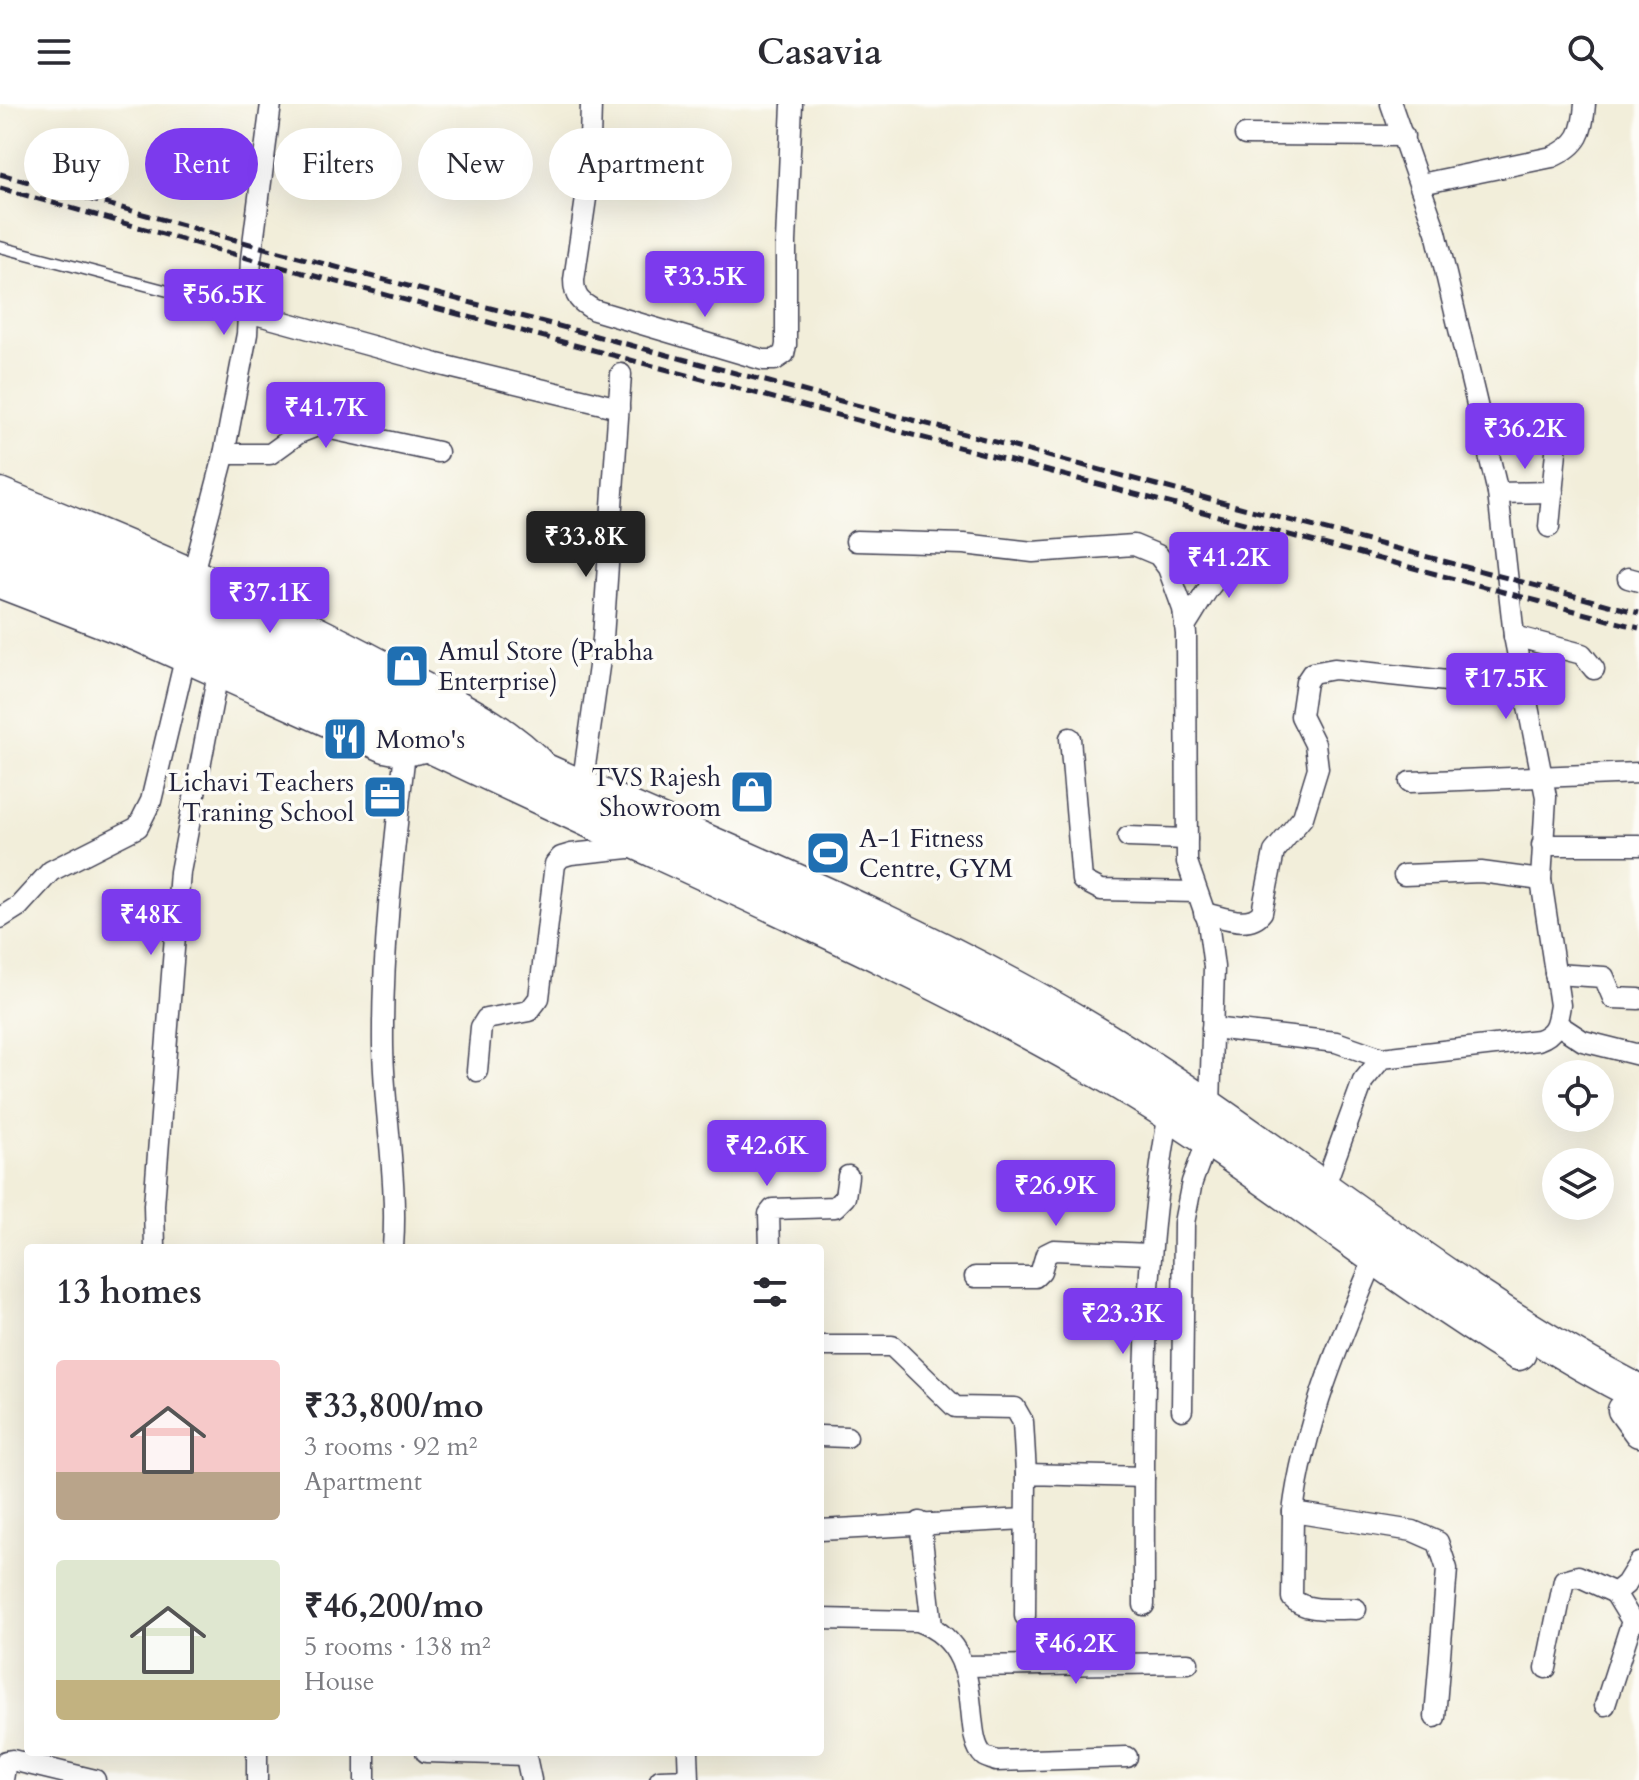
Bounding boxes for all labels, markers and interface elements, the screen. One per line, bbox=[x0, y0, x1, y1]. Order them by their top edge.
text: Casavia bbox=[757, 28, 882, 77]
icon: menu bbox=[32, 30, 76, 74]
icon: search bbox=[1563, 30, 1607, 74]
chip: Buy bbox=[24, 128, 129, 200]
chip: Rent bbox=[145, 128, 258, 200]
chip: Filters bbox=[274, 128, 402, 200]
chip: New bbox=[418, 128, 533, 200]
chip: Apartment bbox=[549, 128, 732, 200]
pin: ₹33.5K bbox=[640, 251, 770, 319]
text: ₹33.5K bbox=[663, 259, 747, 294]
pin: ₹56.5K bbox=[159, 269, 289, 337]
text: ₹56.5K bbox=[182, 277, 266, 312]
pin: ₹41.7K bbox=[261, 382, 391, 450]
text: ₹41.7K bbox=[284, 390, 368, 425]
pin: ₹36.2K bbox=[1460, 403, 1590, 471]
text: ₹36.2K bbox=[1483, 411, 1567, 446]
pin: ₹33.8K bbox=[521, 511, 651, 579]
text: ₹33.8K bbox=[544, 519, 628, 554]
pin: ₹41.2K bbox=[1164, 532, 1294, 600]
text: ₹41.2K bbox=[1187, 540, 1271, 575]
pin: ₹37.1K bbox=[205, 567, 335, 635]
text: ₹37.1K bbox=[228, 575, 312, 610]
place label: Amul Store (Prabha Enterprise) bbox=[438, 634, 654, 699]
shop icon: Amul Store (Prabha Enterprise) bbox=[383, 642, 431, 690]
pin: ₹17.5K bbox=[1441, 653, 1571, 721]
text: ₹17.5K bbox=[1464, 661, 1548, 696]
restaurant icon: Momo's bbox=[321, 715, 369, 763]
place label: Momo's bbox=[376, 722, 465, 757]
place label: TVS Rajesh Showroom bbox=[591, 760, 721, 825]
place label: Lichavi Teachers Traning School bbox=[168, 765, 354, 830]
shop icon: TVS Rajesh Showroom bbox=[728, 768, 776, 816]
office icon: Lichavi Teachers Traning School bbox=[361, 773, 409, 821]
place label: A-1 Fitness Centre, GYM bbox=[859, 821, 1013, 886]
sports icon: A-1 Fitness Centre, GYM bbox=[804, 829, 852, 877]
pin: ₹48K bbox=[104, 889, 198, 957]
text: ₹48K bbox=[120, 897, 182, 932]
map controls bbox=[1542, 1060, 1614, 1220]
button: locate bbox=[1542, 1060, 1614, 1132]
pin: ₹42.6K bbox=[702, 1120, 832, 1188]
text: ₹42.6K bbox=[725, 1128, 809, 1163]
button: layers bbox=[1542, 1148, 1614, 1220]
pin: ₹26.9K bbox=[991, 1160, 1121, 1228]
text: ₹26.9K bbox=[1014, 1168, 1098, 1203]
text: 13 homes bbox=[56, 1269, 202, 1315]
icon: filters bbox=[748, 1270, 792, 1314]
pin: ₹23.3K bbox=[1058, 1288, 1188, 1356]
text: ₹23.3K bbox=[1081, 1296, 1165, 1331]
text: ₹33,800/mo bbox=[304, 1383, 484, 1429]
icon: home bbox=[120, 1392, 216, 1488]
text: 3 rooms · 92 m² bbox=[304, 1429, 477, 1464]
text: Apartment bbox=[304, 1464, 422, 1499]
text: ₹46,200/mo bbox=[304, 1583, 484, 1629]
icon: home bbox=[120, 1592, 216, 1688]
pin: ₹46.2K bbox=[1011, 1618, 1141, 1686]
text: ₹46.2K bbox=[1034, 1626, 1118, 1661]
text: 5 rooms · 138 m² bbox=[304, 1629, 491, 1664]
text: House bbox=[304, 1664, 375, 1699]

